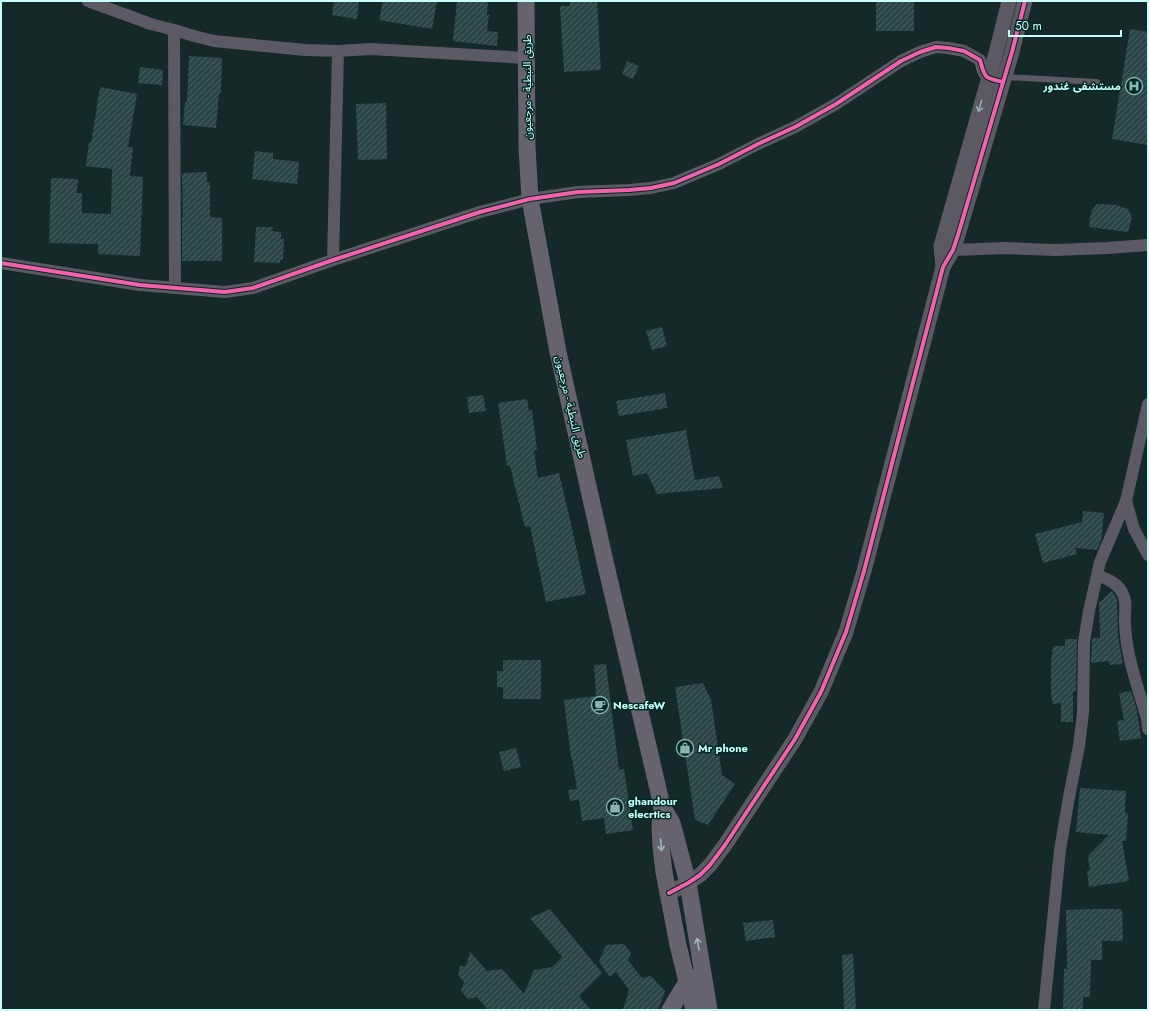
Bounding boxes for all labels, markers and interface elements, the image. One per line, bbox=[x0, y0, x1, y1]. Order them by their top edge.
scale bar bbox=[1009, 12, 1121, 38]
text: 50 m bbox=[1015, 17, 1042, 35]
street label: طريق النبطية - مرجعيون bbox=[519, 35, 535, 139]
hospital icon: مستشفى غندور bbox=[1124, 76, 1144, 96]
place label: مستشفى غندور bbox=[1042, 78, 1121, 94]
one-way arrow bbox=[976, 100, 983, 113]
street label: طريق النبطية - مرجعيون bbox=[551, 354, 591, 460]
cafe icon: NescafeW bbox=[590, 695, 610, 715]
place label: NescafeW bbox=[613, 697, 666, 713]
shop icon: Mr phone bbox=[675, 738, 695, 758]
place label: Mr phone bbox=[698, 740, 748, 756]
place label: ghandour elecrtics bbox=[628, 793, 678, 822]
shop icon: ghandour elecrtics bbox=[605, 797, 625, 817]
one-way arrow bbox=[658, 838, 665, 851]
one-way arrow bbox=[694, 938, 702, 951]

